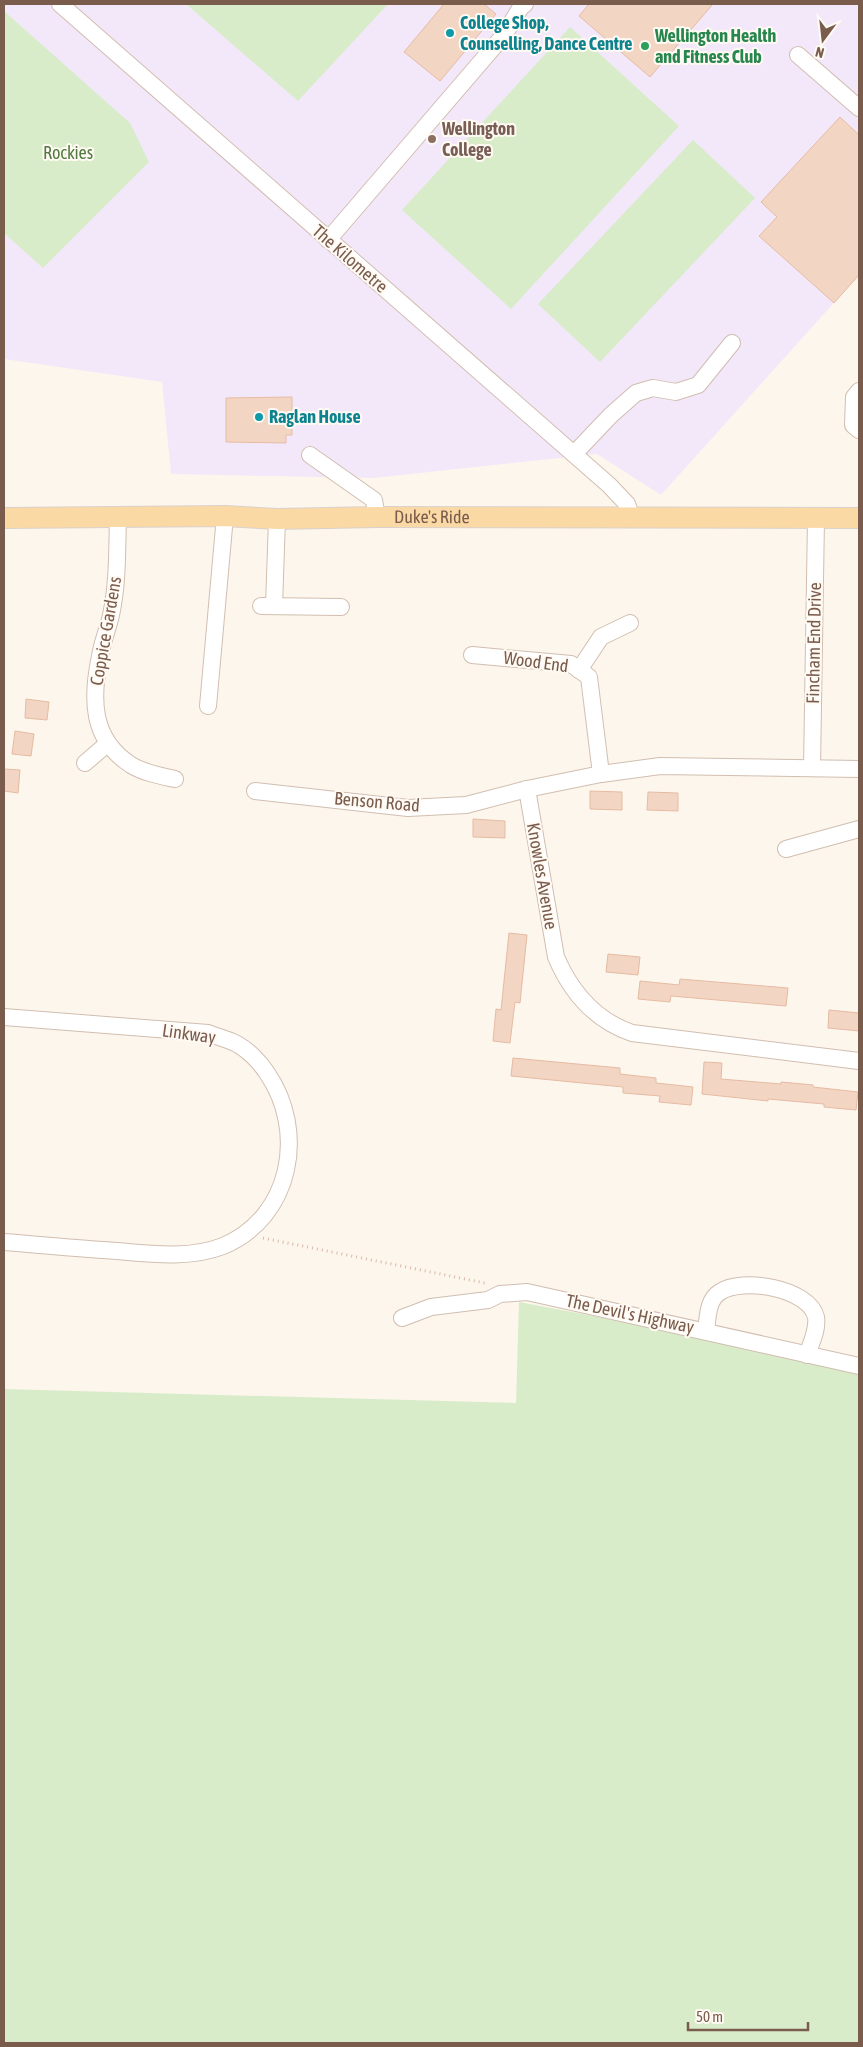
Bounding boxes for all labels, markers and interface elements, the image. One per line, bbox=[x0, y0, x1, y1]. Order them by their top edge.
place label: College Shop, Counselling, Dance Centre bbox=[460, 12, 632, 54]
north arrow bbox=[798, 15, 848, 65]
place label: Wellington Health and Fitness Club bbox=[654, 25, 776, 67]
marker: College Shop, Counselling, Dance Centre bbox=[444, 27, 456, 39]
marker: Wellington Health and Fitness Club bbox=[639, 40, 651, 52]
text: N bbox=[814, 44, 826, 61]
place label: Wellington College bbox=[441, 118, 515, 160]
marker: Wellington College bbox=[426, 133, 438, 145]
park label: Rockies bbox=[43, 142, 93, 163]
street label: The Kilometre bbox=[308, 220, 392, 297]
place label: Raglan House bbox=[269, 406, 361, 427]
marker: Raglan House bbox=[253, 411, 265, 423]
street label: Duke's Ride bbox=[394, 506, 470, 527]
street label: Coppice Gardens bbox=[86, 575, 125, 687]
street label: Fincham End Drive bbox=[802, 582, 825, 704]
street label: Wood End bbox=[502, 647, 570, 676]
street label: Benson Road bbox=[333, 787, 421, 816]
street label: Knowles Avenue bbox=[523, 821, 562, 931]
street label: Linkway bbox=[161, 1019, 217, 1048]
street label: The Devil's Highway bbox=[564, 1290, 696, 1337]
scale bar bbox=[688, 2000, 808, 2032]
text: 50 m bbox=[696, 2008, 723, 2025]

